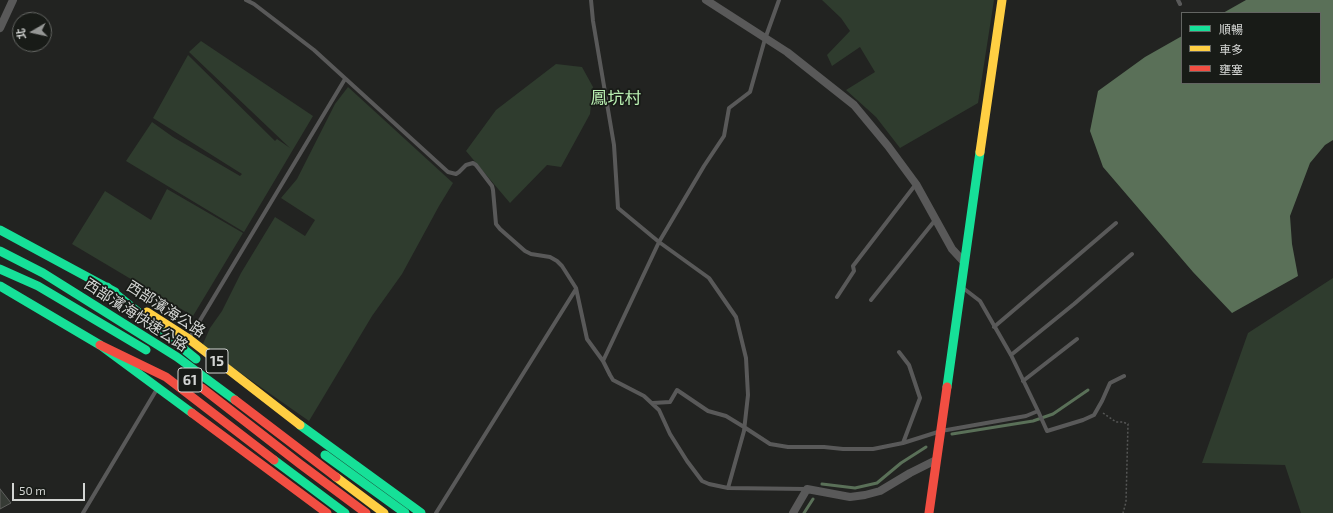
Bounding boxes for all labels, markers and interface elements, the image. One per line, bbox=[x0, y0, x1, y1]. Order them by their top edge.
north arrow bbox=[12, 12, 52, 52]
legend bbox=[1181, 12, 1321, 84]
text: 順暢 bbox=[1219, 22, 1243, 36]
text: 北 bbox=[13, 27, 28, 40]
text: 車多 bbox=[1219, 42, 1243, 56]
text: 壅塞 bbox=[1219, 62, 1243, 76]
district label: 鳳坑村 bbox=[591, 88, 641, 108]
street label: 西部濱海快速公路 bbox=[81, 275, 191, 355]
street label: 西部濱海公路 bbox=[123, 277, 209, 341]
road number: 15 bbox=[206, 349, 228, 373]
road number: 61 bbox=[178, 368, 202, 392]
scale bar bbox=[14, 475, 87, 501]
text: 50 m bbox=[19, 483, 46, 497]

